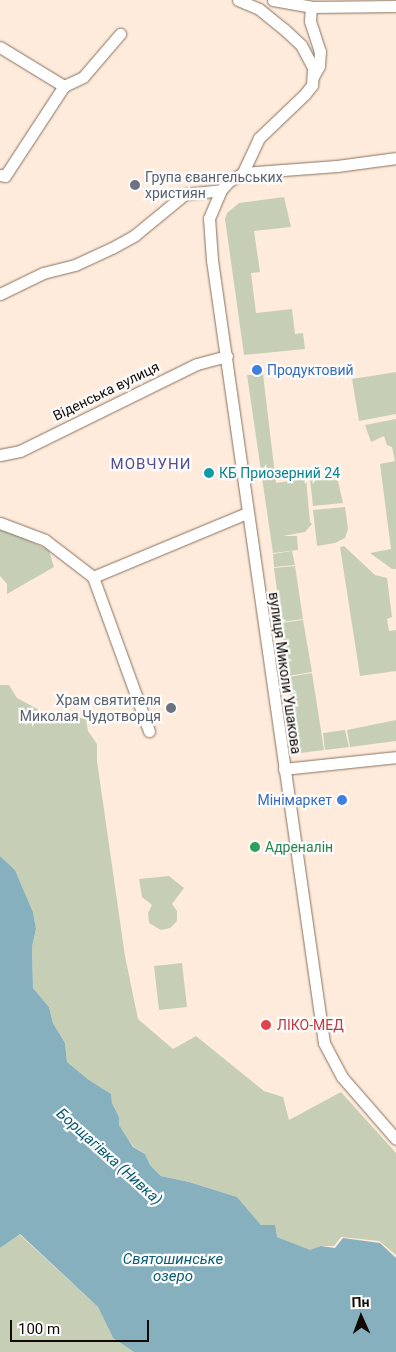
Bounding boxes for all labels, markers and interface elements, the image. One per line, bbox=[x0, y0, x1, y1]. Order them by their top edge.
place label: Група євангельських християн bbox=[145, 169, 283, 202]
marker: Група євангельських християн bbox=[129, 179, 141, 191]
street label: Віденська вулиця bbox=[50, 358, 162, 424]
place label: Продуктовий bbox=[267, 362, 354, 378]
marker: Продуктовий bbox=[251, 364, 263, 376]
district label: МОВЧУНИ bbox=[110, 456, 192, 474]
place label: КБ Приозерний 24 bbox=[219, 465, 340, 481]
marker: КБ Приозерний 24 bbox=[203, 467, 215, 479]
street label: вулиця Миколи Ушакова bbox=[265, 591, 305, 755]
place label: Храм святителя Миколая Чудотворця bbox=[20, 692, 161, 724]
marker: Храм святителя Миколая Чудотворця bbox=[165, 702, 177, 714]
place label: Мінімаркет bbox=[257, 792, 332, 808]
marker: Мінімаркет bbox=[336, 794, 348, 806]
place label: Адреналін bbox=[265, 839, 333, 855]
marker: Адреналін bbox=[249, 841, 261, 853]
place label: ЛІКО-МЕД bbox=[277, 1017, 344, 1033]
marker: ЛІКО-МЕД bbox=[259, 1018, 273, 1032]
water label: Борщагівка (Нивка) bbox=[52, 1105, 166, 1209]
water label: Святошинське озеро bbox=[123, 1250, 223, 1285]
north arrow bbox=[336, 1292, 386, 1342]
text: Пн bbox=[351, 1294, 370, 1310]
scale bar bbox=[12, 1310, 151, 1342]
text: 100 m bbox=[18, 1320, 60, 1338]

